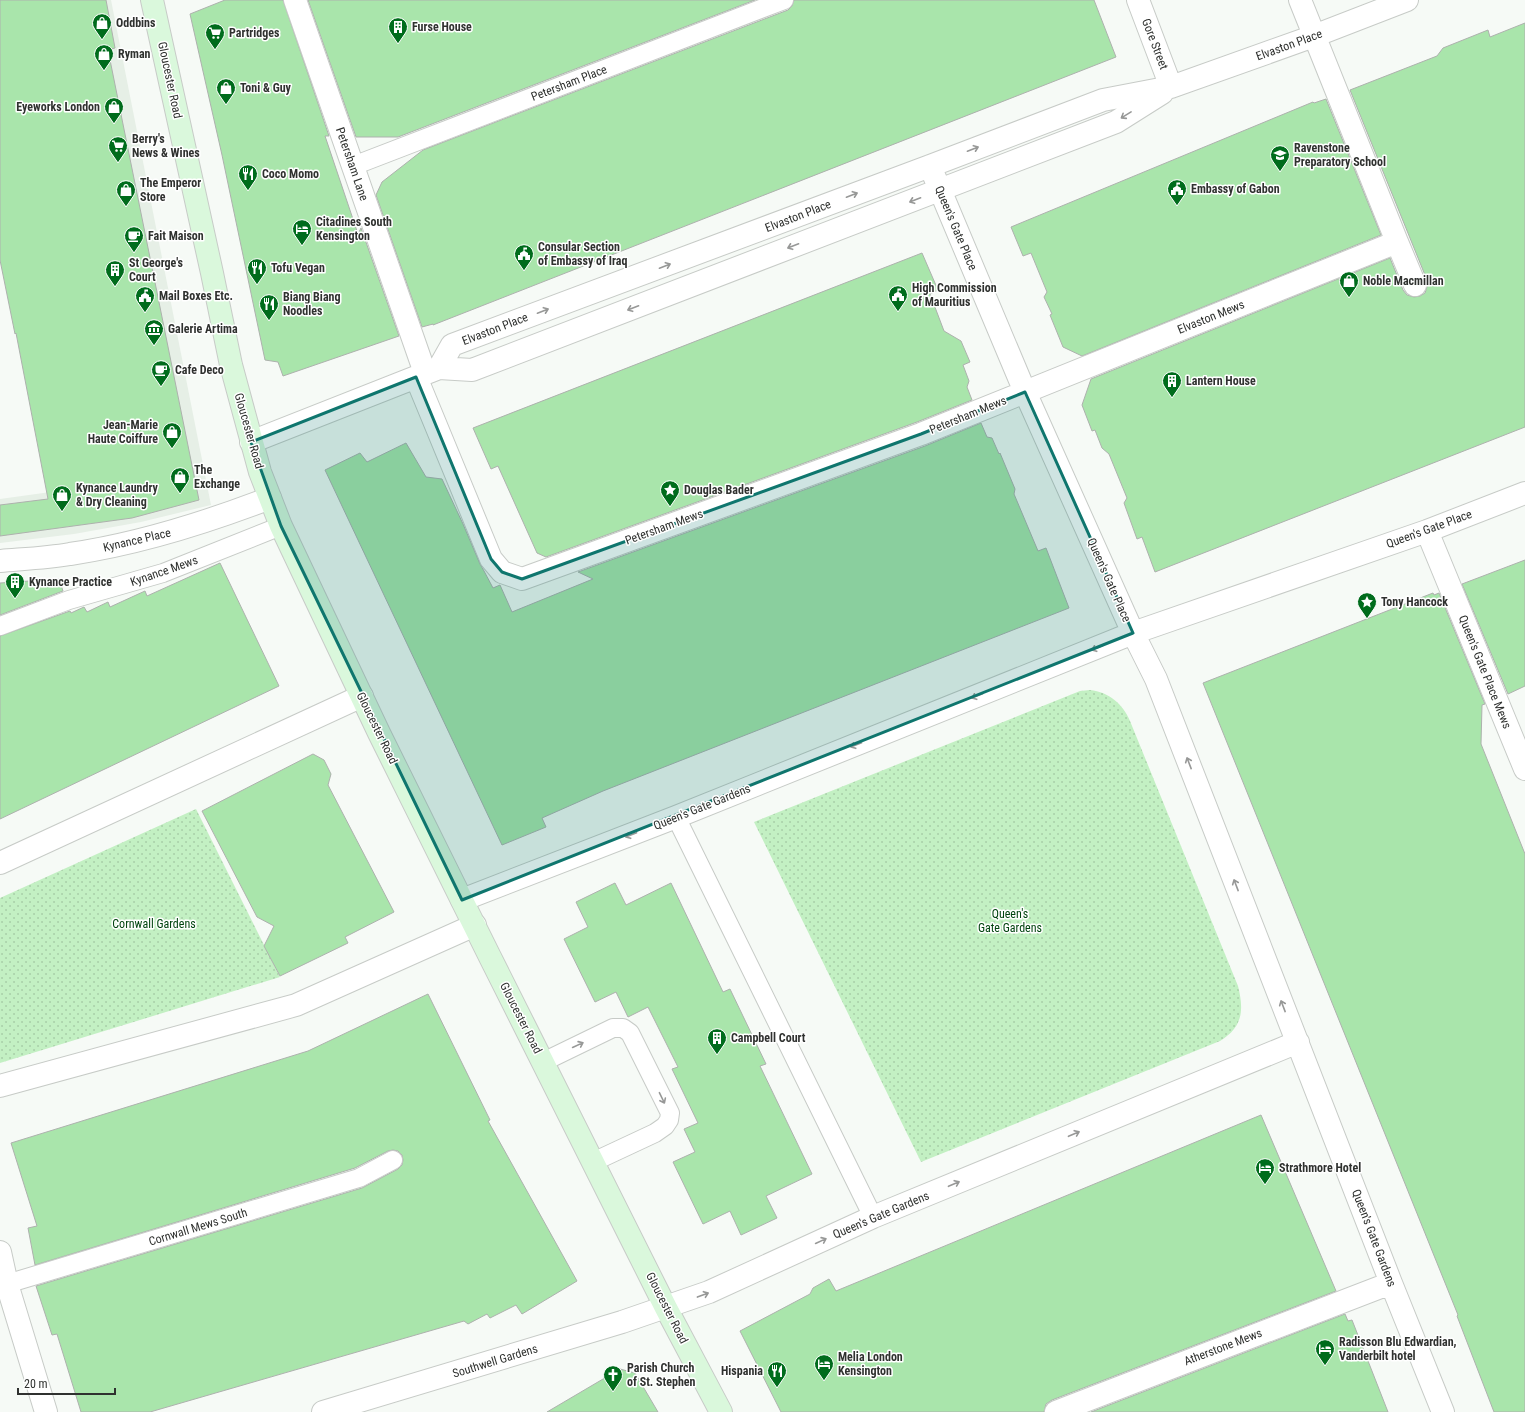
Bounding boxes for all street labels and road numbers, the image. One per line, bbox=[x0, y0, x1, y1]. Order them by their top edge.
street label: Gore Street bbox=[1139, 17, 1171, 72]
street label: Elvaston Place bbox=[1254, 26, 1324, 63]
street label: Gloucester Road bbox=[155, 40, 185, 120]
street label: Petersham Place bbox=[529, 62, 609, 104]
street label: Petersham Lane bbox=[333, 125, 371, 203]
street label: Queen's Gate Place bbox=[932, 184, 980, 273]
street label: Elvaston Place bbox=[763, 197, 833, 235]
street label: Elvaston Mews bbox=[1175, 297, 1247, 337]
street label: Elvaston Place bbox=[460, 310, 530, 348]
street label: Gloucester Road bbox=[232, 392, 266, 470]
street label: Petersham Mews bbox=[927, 393, 1009, 437]
street label: Petersham Mews bbox=[623, 506, 705, 548]
street label: Queen's Gate Place bbox=[1384, 507, 1474, 551]
street label: Kynance Place bbox=[102, 525, 173, 555]
street label: Queen's Gate Place bbox=[1084, 536, 1134, 624]
street label: Kynance Mews bbox=[128, 553, 200, 589]
street label: Queen's Gate Place Mews bbox=[1456, 613, 1514, 731]
street label: Gloucester Road bbox=[354, 690, 400, 766]
street label: Queen's Gate Gardens bbox=[651, 781, 753, 833]
street label: Gloucester Road bbox=[497, 980, 545, 1056]
street label: Queen's Gate Gardens bbox=[1349, 1187, 1399, 1289]
street label: Queen's Gate Gardens bbox=[831, 1188, 931, 1242]
street label: Cornwall Mews South bbox=[147, 1205, 249, 1249]
street label: Gloucester Road bbox=[643, 1270, 691, 1346]
street label: Atherstone Mews bbox=[1182, 1326, 1264, 1368]
street label: Southwell Gardens bbox=[451, 1341, 539, 1381]

